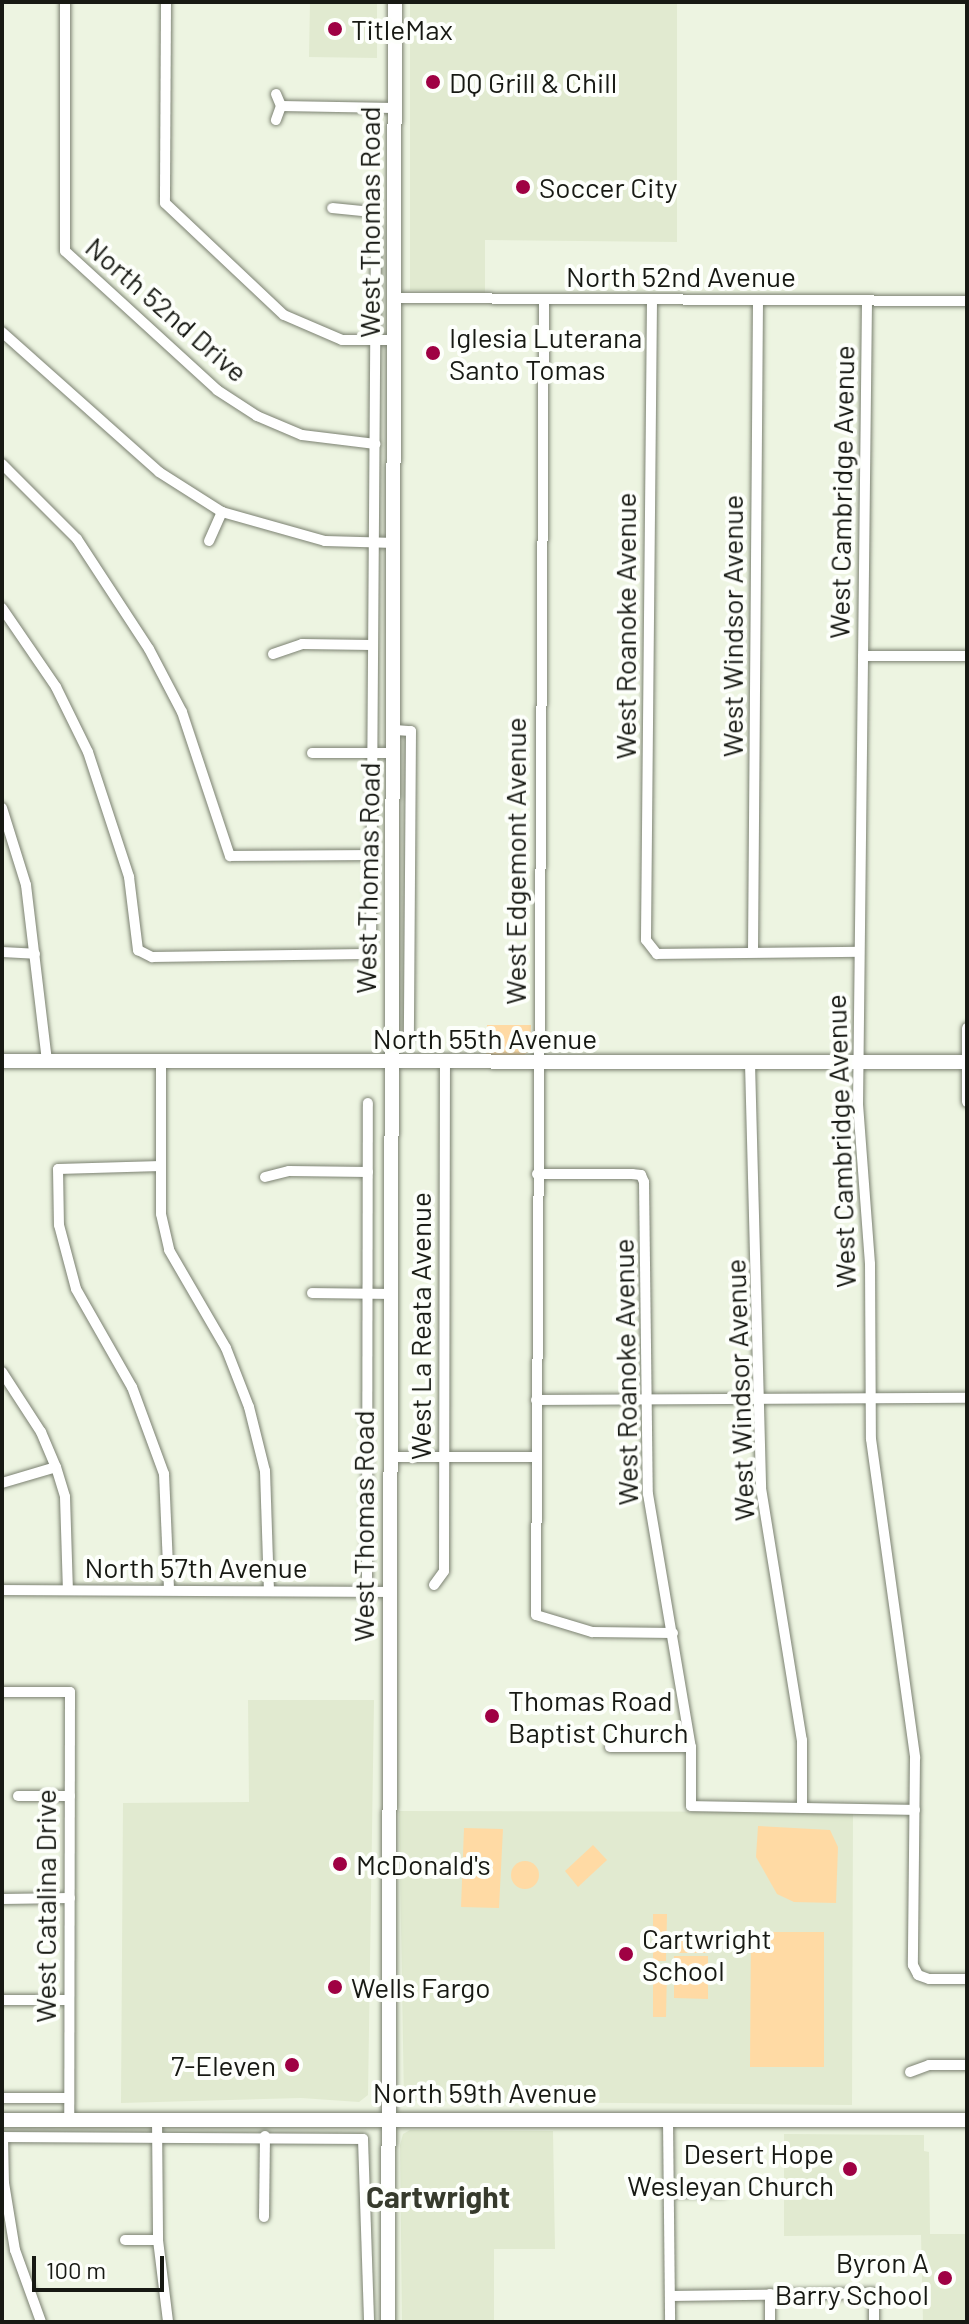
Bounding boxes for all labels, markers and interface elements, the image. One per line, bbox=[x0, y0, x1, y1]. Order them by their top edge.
place label: TitleMax bbox=[351, 12, 453, 46]
marker: TitleMax bbox=[326, 20, 344, 38]
place label: DQ Grill & Chill bbox=[449, 65, 617, 99]
marker: DQ Grill & Chill bbox=[424, 73, 442, 91]
street label: West Thomas Road bbox=[352, 106, 386, 338]
place label: Soccer City bbox=[539, 170, 678, 204]
marker: Soccer City bbox=[514, 178, 532, 196]
street label: North 52nd Drive bbox=[79, 230, 255, 388]
street label: North 52nd Avenue bbox=[566, 259, 796, 293]
place label: Iglesia Luterana Santo Tomas bbox=[449, 320, 642, 386]
marker: Iglesia Luterana Santo Tomas bbox=[424, 344, 442, 362]
street label: West Cambridge Avenue bbox=[822, 345, 860, 639]
street label: West Roanoke Avenue bbox=[608, 493, 642, 759]
street label: West Windsor Avenue bbox=[715, 495, 749, 757]
street label: West Edgemont Avenue bbox=[498, 717, 532, 1005]
street label: West Thomas Road bbox=[348, 762, 386, 994]
street label: West Cambridge Avenue bbox=[818, 994, 862, 1288]
street label: North 55th Avenue bbox=[373, 1021, 597, 1055]
street label: West La Reata Avenue bbox=[403, 1192, 437, 1460]
street label: West Roanoke Avenue bbox=[606, 1238, 644, 1506]
street label: West Windsor Avenue bbox=[718, 1258, 760, 1522]
street label: West Thomas Road bbox=[346, 1410, 380, 1642]
street label: North 57th Avenue bbox=[84, 1550, 308, 1584]
place label: Thomas Road Baptist Church bbox=[508, 1683, 689, 1749]
marker: Thomas Road Baptist Church bbox=[483, 1707, 501, 1725]
street label: West Catalina Drive bbox=[28, 1789, 62, 2023]
place label: McDonald's bbox=[356, 1847, 491, 1881]
marker: McDonald's bbox=[331, 1855, 349, 1873]
place label: Cartwright School bbox=[642, 1921, 772, 1987]
marker: Cartwright School bbox=[617, 1945, 635, 1963]
place label: Wells Fargo bbox=[351, 1970, 490, 2004]
marker: Wells Fargo bbox=[326, 1978, 344, 1996]
place label: 7-Eleven bbox=[171, 2048, 276, 2082]
marker: 7-Eleven bbox=[283, 2056, 301, 2074]
street label: North 59th Avenue bbox=[373, 2075, 597, 2109]
place label: Desert Hope Wesleyan Church bbox=[627, 2136, 834, 2202]
marker: Desert Hope Wesleyan Church bbox=[841, 2160, 859, 2178]
district label: Cartwright bbox=[366, 2178, 510, 2214]
scale bar bbox=[36, 2240, 168, 2290]
place label: Byron A Barry School bbox=[775, 2245, 929, 2311]
text: 100 m bbox=[46, 2255, 106, 2284]
marker: Byron A Barry School bbox=[936, 2269, 954, 2287]

